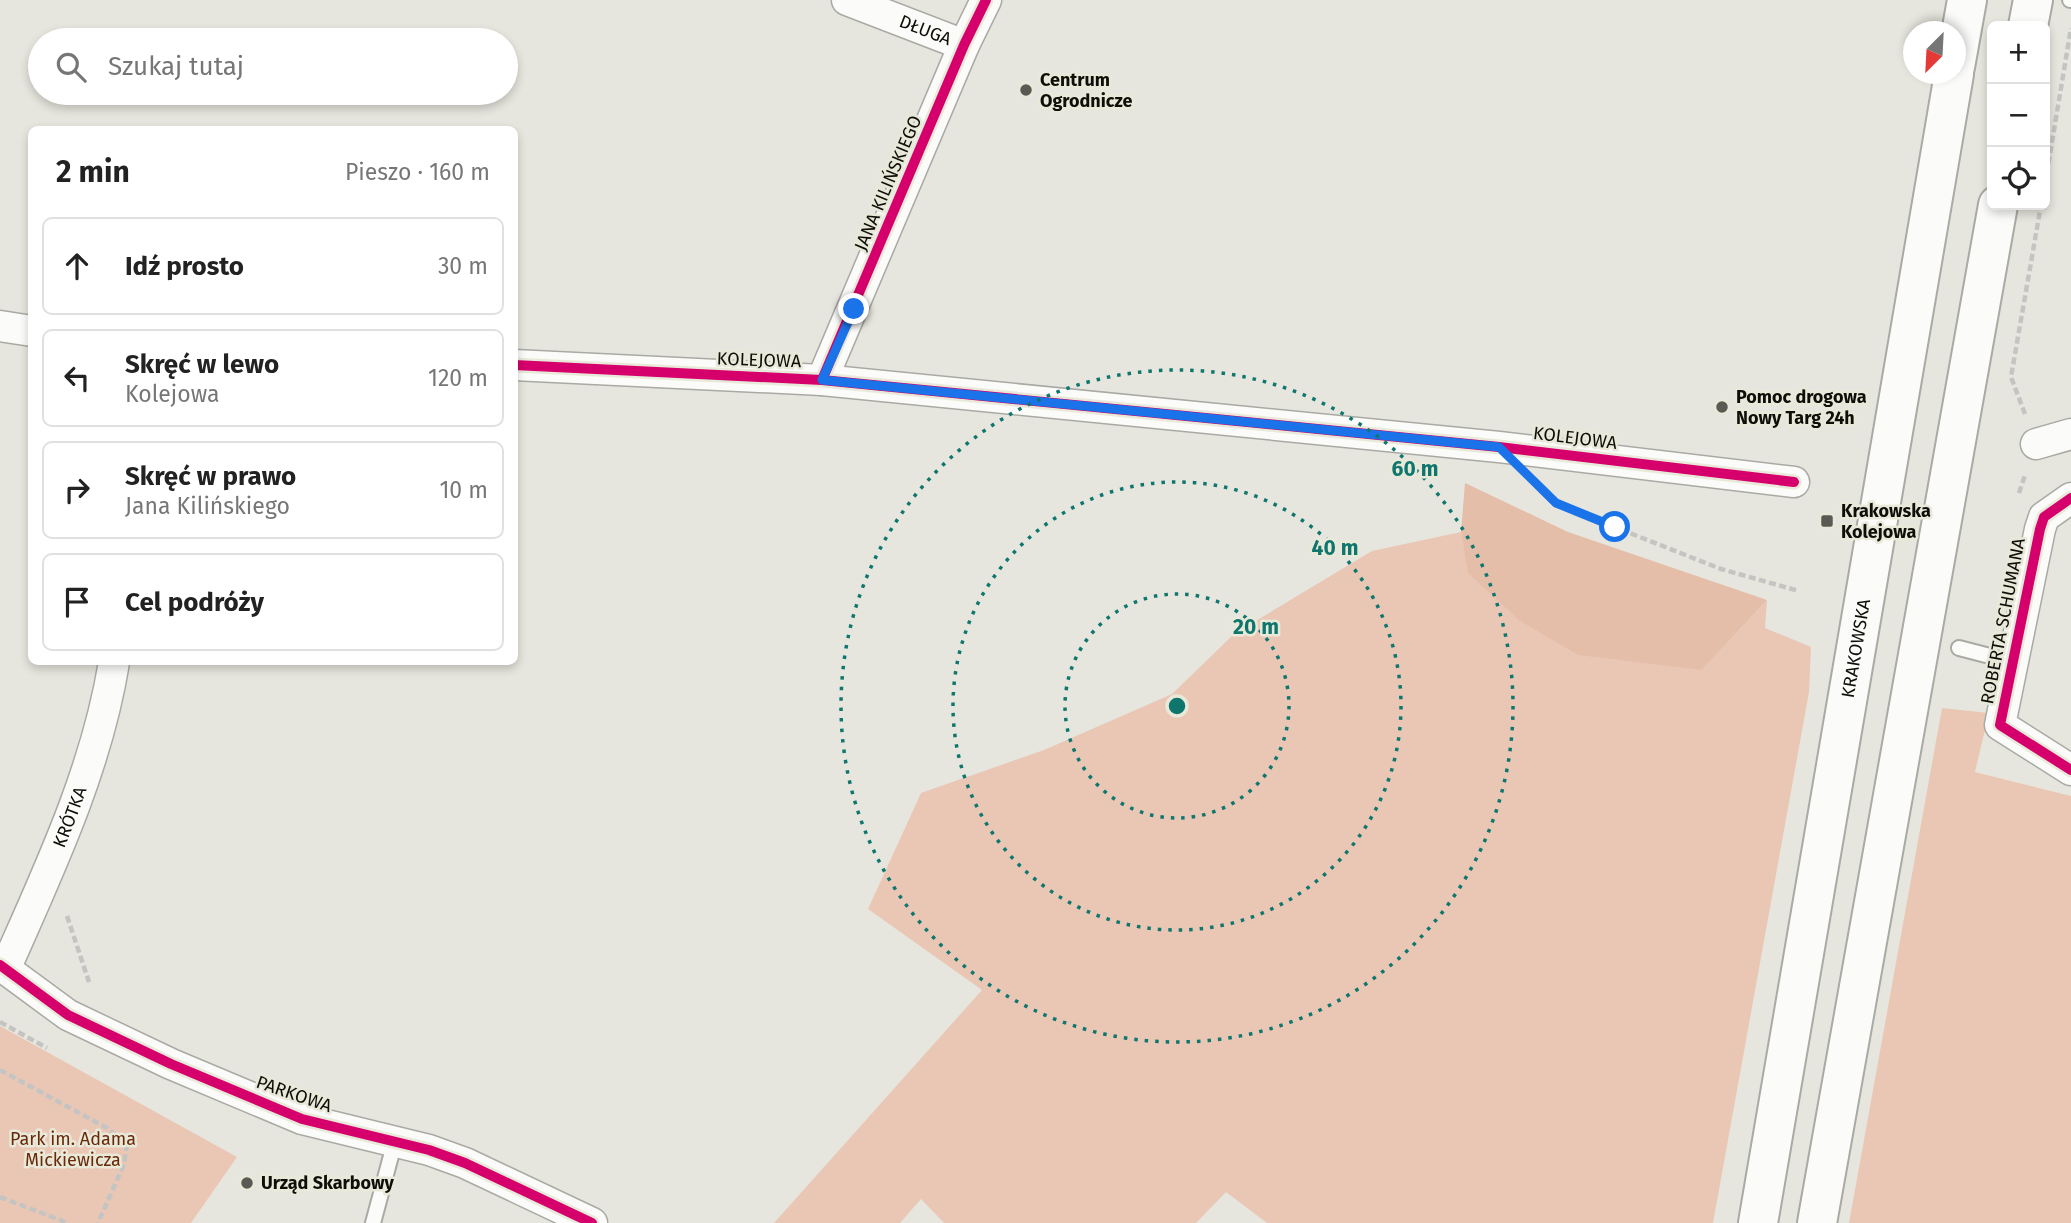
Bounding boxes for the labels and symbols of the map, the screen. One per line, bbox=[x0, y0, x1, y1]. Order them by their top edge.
street label: DŁUGA bbox=[896, 10, 955, 50]
north arrow bbox=[1903, 21, 1966, 84]
place label: Centrum Ogrodnicze bbox=[1040, 69, 1133, 112]
marker: Centrum Ogrodnicze bbox=[1018, 82, 1034, 98]
street label: JANA KILIŃSKIEGO bbox=[849, 112, 926, 254]
route end bbox=[838, 293, 869, 324]
street label: KOLEJOWA bbox=[716, 348, 802, 372]
place label: Pomoc drogowa Nowy Targ 24h bbox=[1736, 386, 1867, 429]
marker: Pomoc drogowa Nowy Targ 24h bbox=[1714, 399, 1730, 415]
street label: KOLEJOWA bbox=[1532, 422, 1619, 454]
text: 60 m bbox=[1392, 456, 1438, 482]
place label: Krakowska Kolejowa bbox=[1841, 500, 1931, 543]
route start bbox=[1599, 511, 1630, 542]
marker: Krakowska Kolejowa bbox=[1819, 513, 1835, 529]
text: 40 m bbox=[1312, 535, 1358, 561]
street label: ROBERTA SCHUMANA bbox=[1976, 535, 2030, 706]
street label: KRAKOWSKA bbox=[1837, 596, 1875, 699]
text: 20 m bbox=[1233, 614, 1279, 640]
centre of rings bbox=[1165, 694, 1189, 718]
street label: KRÓTKA bbox=[48, 783, 92, 851]
street label: PARKOWA bbox=[253, 1071, 335, 1117]
park label: Park im. Adama Mickiewicza bbox=[10, 1128, 136, 1171]
place label: Urząd Skarbowy bbox=[261, 1172, 394, 1194]
marker: Urząd Skarbowy bbox=[239, 1175, 255, 1191]

